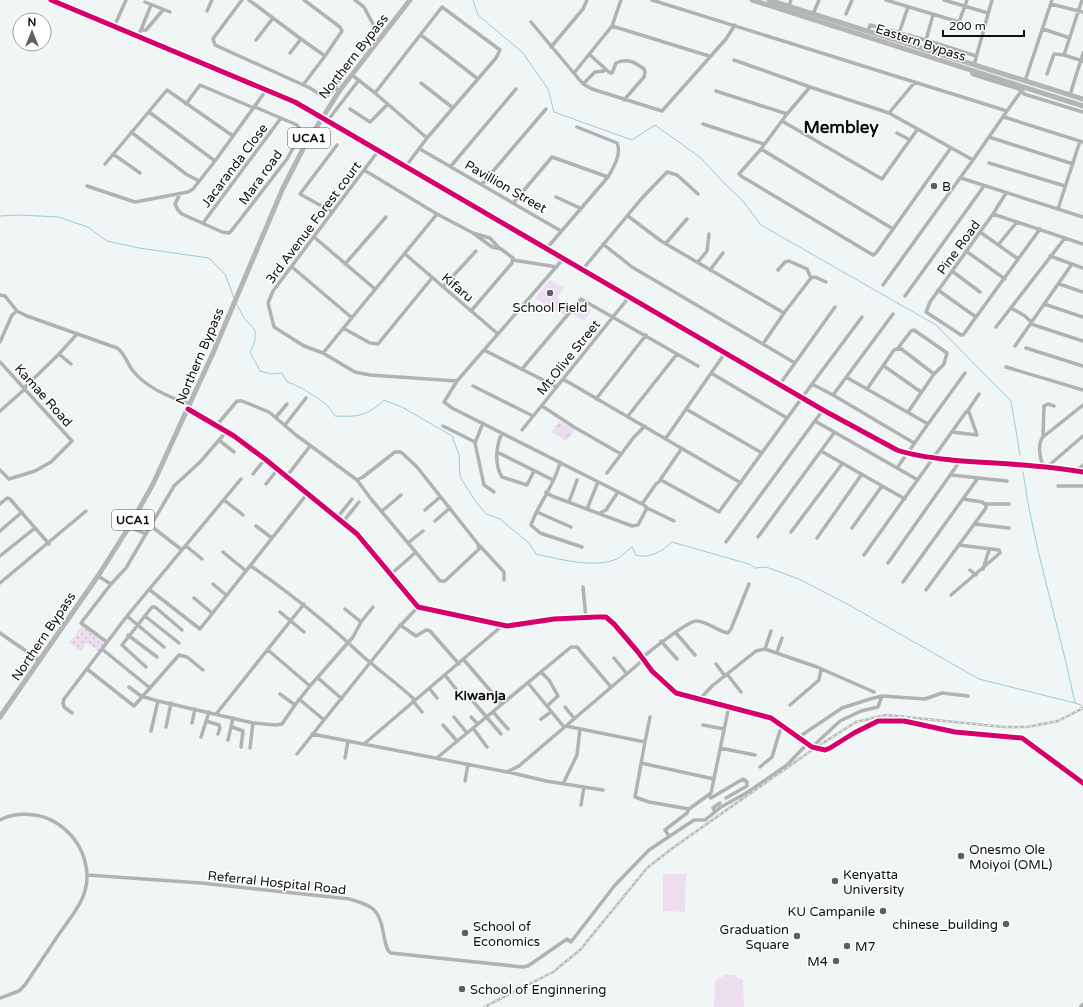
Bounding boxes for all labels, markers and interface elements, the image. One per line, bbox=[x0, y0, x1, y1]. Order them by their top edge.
street label: Northern Bypass bbox=[316, 11, 392, 102]
north arrow bbox=[12, 12, 52, 52]
scale bar bbox=[943, 12, 1024, 38]
text: N bbox=[28, 16, 36, 29]
text: 200 m bbox=[949, 19, 986, 33]
street label: Eastern Bypass bbox=[874, 21, 968, 65]
district label: Membley bbox=[803, 117, 879, 138]
street label: Jacaranda Close bbox=[198, 121, 271, 211]
road number: UCA1 bbox=[288, 128, 330, 148]
street label: Mara road bbox=[236, 147, 286, 208]
street label: Pavillion Street bbox=[462, 157, 549, 217]
street label: 3rd Avenue Forest court bbox=[263, 158, 365, 287]
place label: B bbox=[942, 179, 951, 195]
marker: B bbox=[929, 181, 939, 191]
street label: Pine Road bbox=[934, 217, 984, 278]
street label: Kifaru bbox=[438, 270, 477, 306]
marker: School Field bbox=[545, 288, 555, 298]
place label: School Field bbox=[512, 300, 588, 316]
street label: Northern Bypass bbox=[172, 306, 227, 407]
street label: Mt.Olive Street bbox=[534, 317, 604, 398]
street label: Kamae Road bbox=[11, 361, 76, 430]
road number: UCA1 bbox=[112, 510, 154, 530]
street label: Northern Bypass bbox=[8, 589, 79, 684]
district label: Kiwanja bbox=[454, 687, 506, 704]
place label: Onesmo Ole Moiyoi (OML) bbox=[969, 842, 1052, 873]
marker: Onesmo Ole Moiyoi (OML) bbox=[956, 851, 966, 861]
place label: Kenyatta University bbox=[843, 867, 904, 898]
street label: Referral Hospital Road bbox=[207, 868, 347, 898]
marker: Kenyatta University bbox=[830, 876, 840, 886]
place label: KU Campanile bbox=[788, 904, 875, 920]
marker: KU Campanile bbox=[878, 906, 888, 916]
place label: chinese_building bbox=[892, 917, 998, 933]
place label: School of Economics bbox=[473, 919, 540, 950]
marker: chinese_building bbox=[1001, 919, 1011, 929]
place label: Graduation Square bbox=[720, 922, 789, 953]
marker: School of Economics bbox=[460, 928, 470, 938]
marker: Graduation Square bbox=[792, 931, 802, 941]
place label: M7 bbox=[855, 939, 876, 955]
marker: M7 bbox=[842, 941, 852, 951]
place label: M4 bbox=[807, 954, 828, 970]
marker: M4 bbox=[831, 956, 841, 966]
place label: School of Enginnering bbox=[470, 982, 607, 998]
marker: School of Enginnering bbox=[457, 984, 467, 994]

